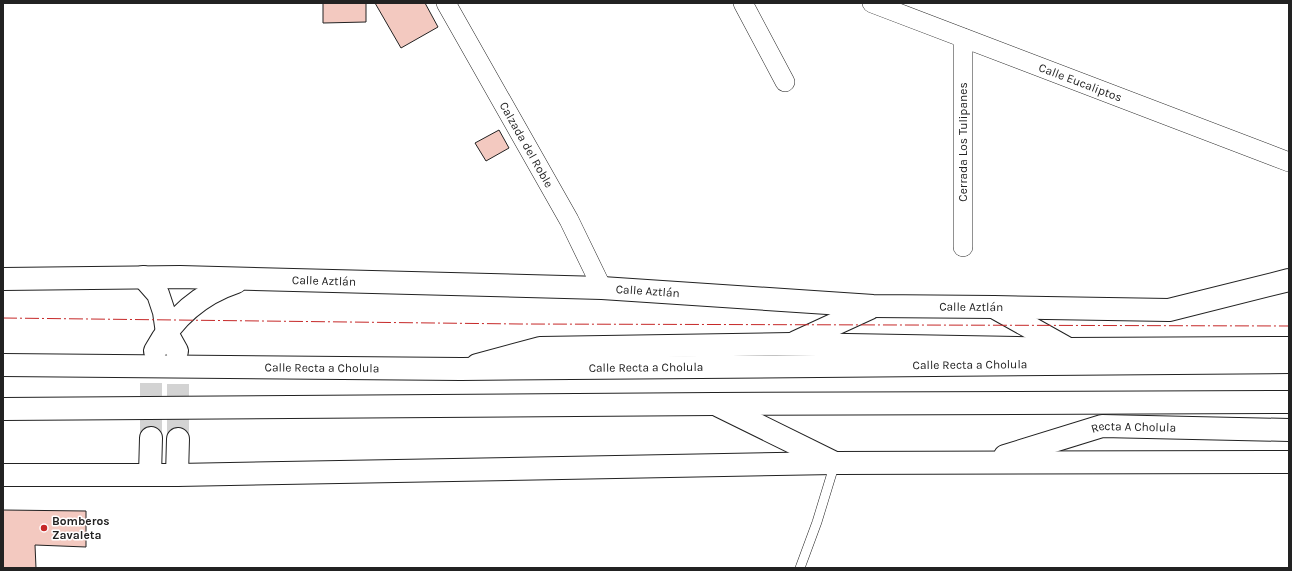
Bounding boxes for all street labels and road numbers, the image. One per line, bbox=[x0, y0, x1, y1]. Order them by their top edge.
street label: Calle Eucaliptos bbox=[1037, 60, 1124, 105]
street label: Cerrada Los Tulipanes bbox=[956, 82, 970, 202]
street label: Calzada del Roble bbox=[497, 99, 556, 190]
street label: Calle Aztlán bbox=[292, 273, 356, 289]
street label: Calle Aztlán bbox=[615, 282, 680, 300]
street label: Calle Aztlán bbox=[939, 300, 1003, 314]
street label: Calle Recta a Cholula bbox=[913, 357, 1027, 372]
street label: Calle Recta a Cholula bbox=[265, 360, 379, 375]
street label: Calle Recta a Cholula bbox=[589, 360, 703, 375]
street label: Recta A Cholula bbox=[1089, 419, 1176, 436]

